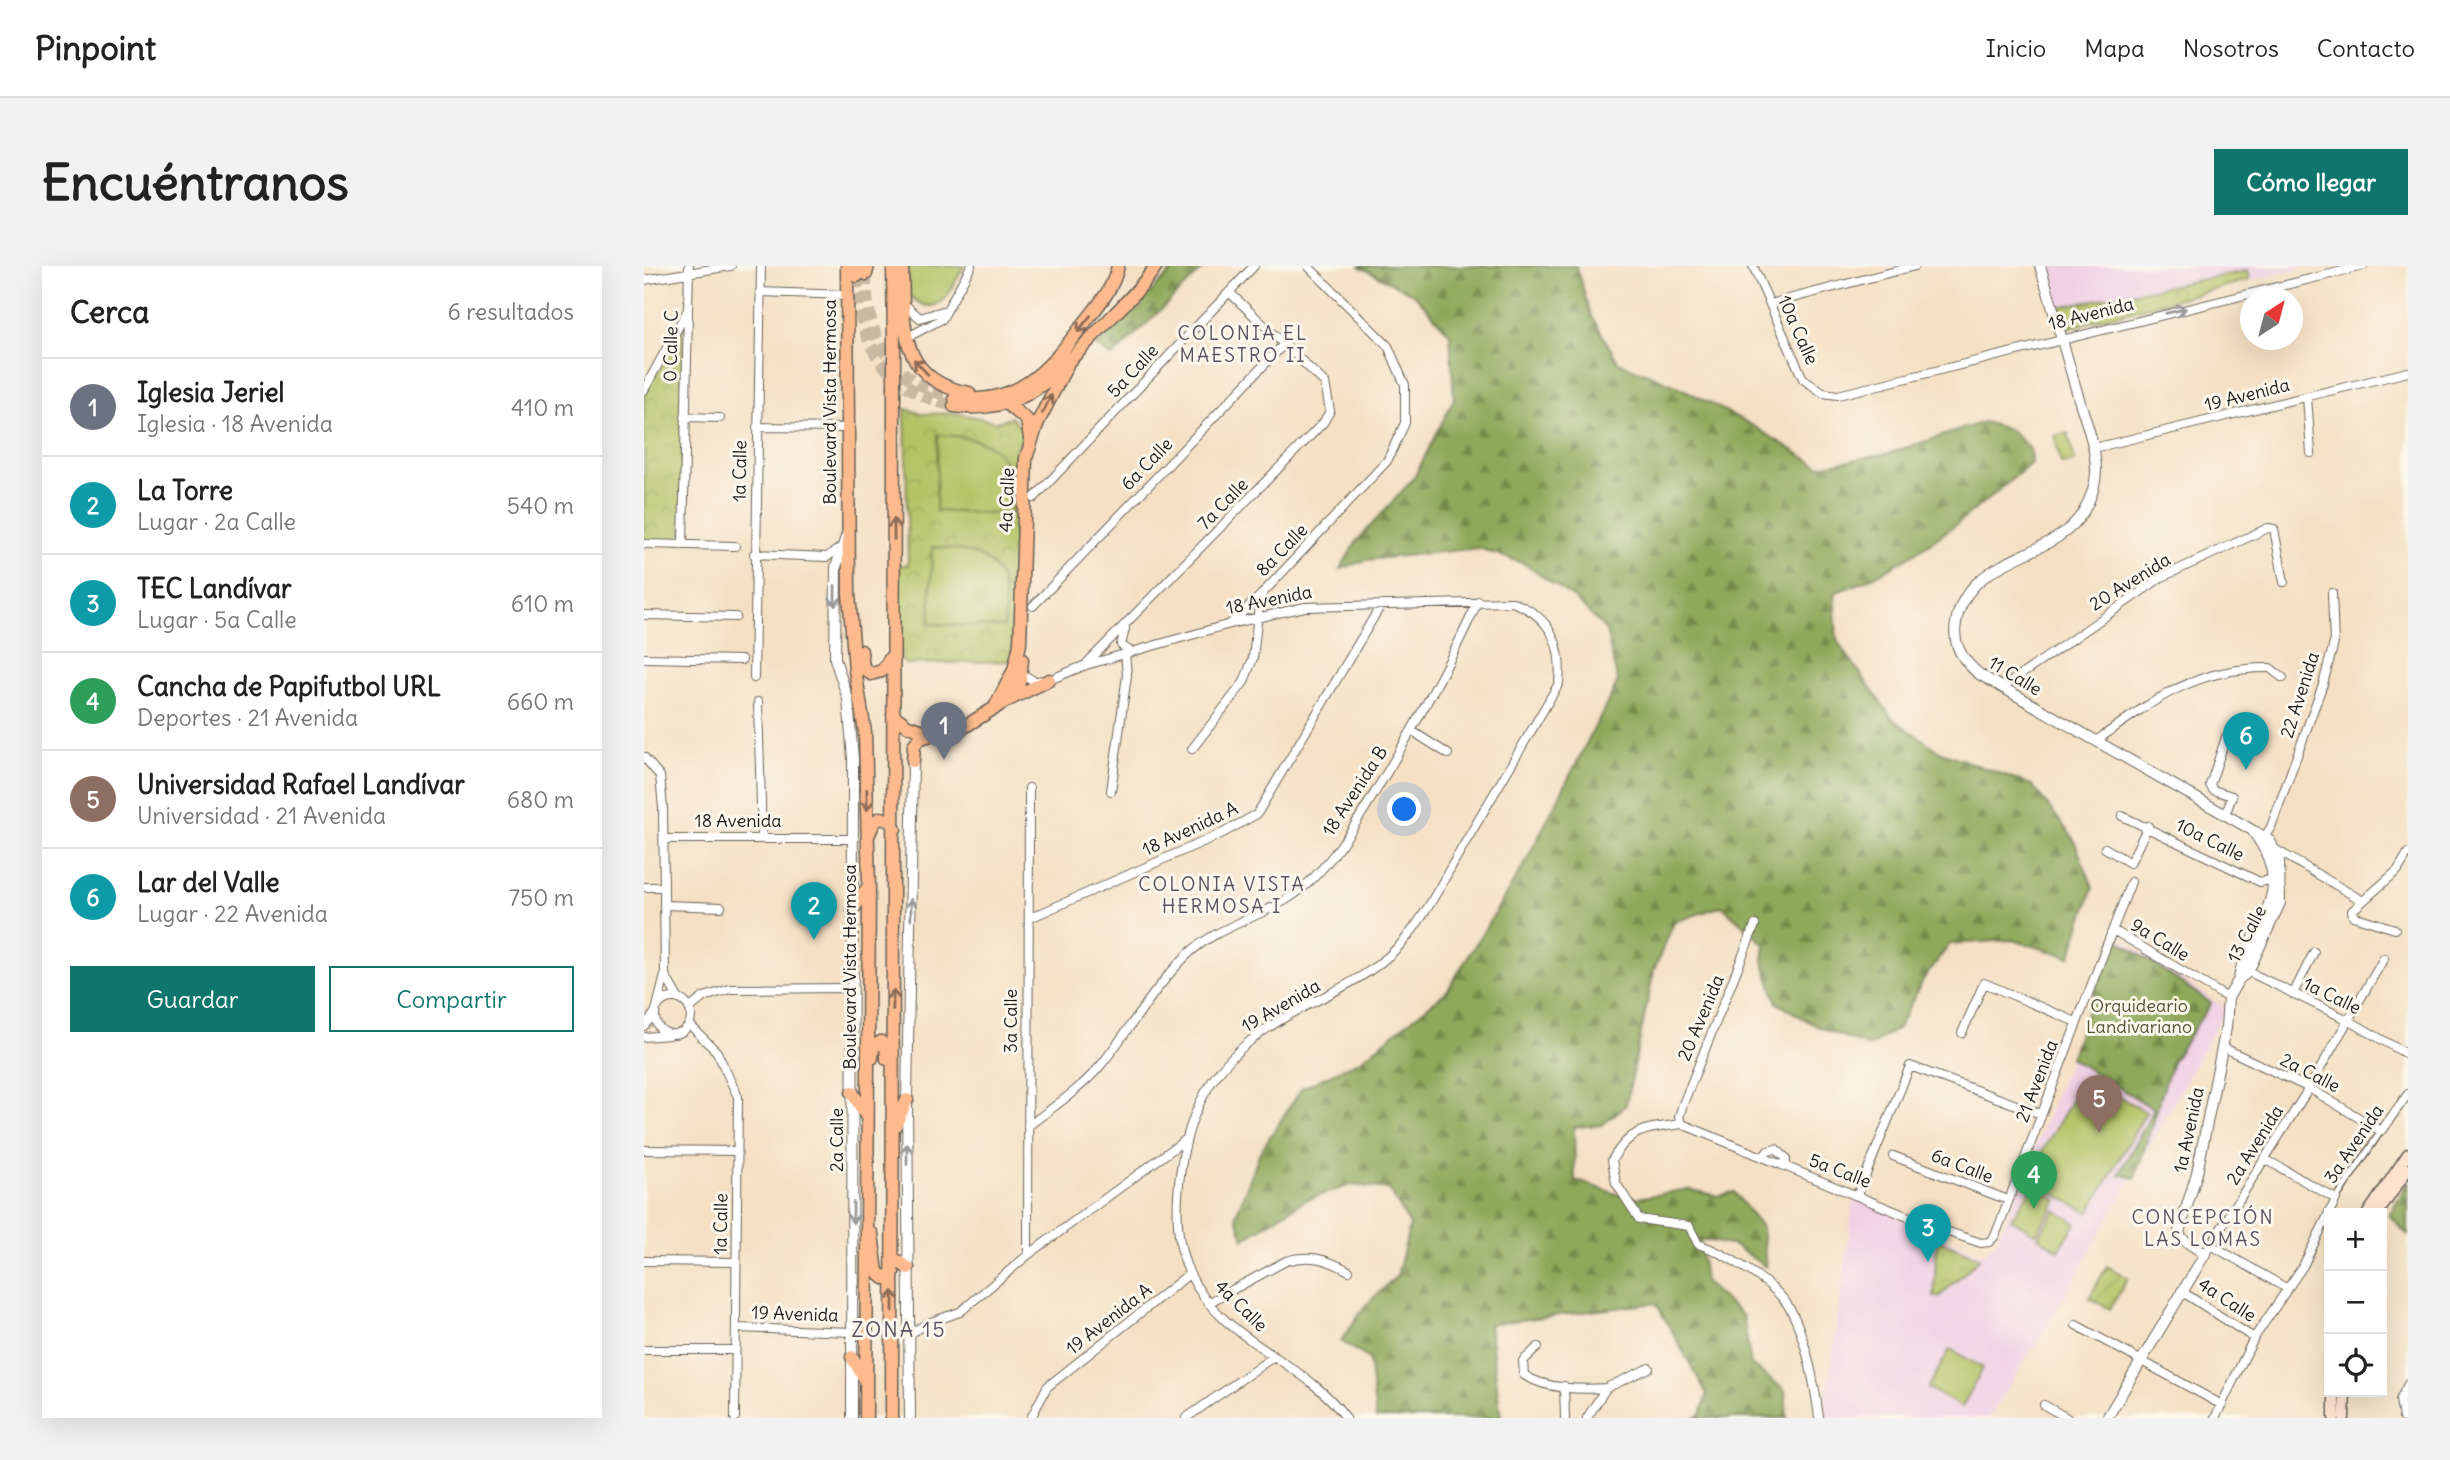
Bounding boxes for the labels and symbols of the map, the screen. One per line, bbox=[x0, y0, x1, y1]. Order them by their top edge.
north arrow bbox=[2240, 287, 2303, 350]
street label: 10a Calle bbox=[1773, 292, 1824, 368]
street label: 18 Avenida bbox=[2046, 292, 2136, 335]
street label: Boulevard Vista Hermosa bbox=[818, 299, 841, 505]
one-way arrow bbox=[2164, 304, 2187, 317]
street label: 0 Calle C bbox=[658, 310, 683, 382]
one-way arrow bbox=[1077, 314, 1092, 332]
district label: COLONIA EL MAESTRO II bbox=[1178, 321, 1308, 367]
street label: 5a Calle bbox=[1102, 339, 1163, 402]
one-way arrow bbox=[912, 358, 929, 375]
street label: 19 Avenida bbox=[2202, 373, 2292, 416]
one-way arrow bbox=[1041, 394, 1054, 415]
street label: 6a Calle bbox=[1116, 432, 1177, 495]
street label: 1a Calle bbox=[727, 440, 752, 502]
street label: 4a Calle bbox=[994, 467, 1019, 533]
street label: 7a Calle bbox=[1192, 473, 1253, 534]
one-way arrow bbox=[887, 518, 901, 541]
street label: 8a Calle bbox=[1251, 518, 1312, 581]
street label: 20 Avenida bbox=[2085, 548, 2174, 615]
street label: 18 Avenida bbox=[1224, 580, 1314, 619]
one-way arrow bbox=[828, 584, 842, 607]
street label: 22 Avenida bbox=[2275, 649, 2324, 741]
street label: 11 Calle bbox=[1984, 651, 2046, 700]
pin: 1 bbox=[921, 702, 967, 760]
pin: 6 bbox=[2223, 712, 2269, 770]
street label: 18 Avenida B bbox=[1317, 741, 1392, 840]
one-way arrow bbox=[860, 788, 873, 811]
your location bbox=[1387, 792, 1421, 826]
street label: 18 Avenida A bbox=[1138, 796, 1241, 861]
street label: 18 Avenida bbox=[695, 809, 782, 832]
street label: 10a Calle bbox=[2172, 813, 2248, 866]
street label: Boulevard Vista Hermosa bbox=[838, 864, 861, 1070]
district label: COLONIA VISTA HERMOSA I bbox=[1138, 872, 1306, 918]
pin: 2 bbox=[791, 882, 837, 940]
one-way arrow bbox=[904, 898, 918, 921]
street label: 13 Calle bbox=[2222, 901, 2271, 966]
street label: 9a Calle bbox=[2127, 913, 2194, 966]
street label: 20 Avenida bbox=[1672, 971, 1729, 1064]
street label: 1a Calle bbox=[2300, 972, 2365, 1019]
street label: 19 Avenida bbox=[1237, 974, 1324, 1037]
one-way arrow bbox=[886, 989, 900, 1012]
street label: 3a Calle bbox=[999, 989, 1022, 1053]
park label: Orquideario Landivariano bbox=[2086, 994, 2192, 1038]
street label: 21 Avenida bbox=[2010, 1036, 2063, 1125]
street label: 2a Calle bbox=[2276, 1048, 2344, 1097]
pin: 5 bbox=[2076, 1075, 2122, 1133]
street label: 1a Avenida bbox=[2168, 1085, 2209, 1175]
street label: 3a Avenida bbox=[2319, 1100, 2388, 1187]
street label: 2a Avenida bbox=[2221, 1101, 2288, 1189]
street label: 2a Calle bbox=[825, 1108, 848, 1172]
one-way arrow bbox=[900, 1143, 914, 1166]
street label: 6a Calle bbox=[1928, 1143, 1997, 1188]
street label: 5a Calle bbox=[1806, 1148, 1874, 1193]
pin: 4 bbox=[2011, 1151, 2057, 1209]
street label: 1a Calle bbox=[708, 1193, 733, 1255]
one-way arrow bbox=[846, 1201, 860, 1224]
pin: 3 bbox=[1905, 1204, 1951, 1262]
district label: CONCEPCIÓN LAS LOMAS bbox=[2131, 1205, 2275, 1251]
street label: 4a Calle bbox=[2194, 1272, 2261, 1327]
street label: 4a Calle bbox=[1210, 1275, 1273, 1336]
street label: 19 Avenida A bbox=[1061, 1278, 1156, 1359]
one-way arrow bbox=[886, 1290, 900, 1313]
street label: 19 Avenida bbox=[751, 1300, 839, 1327]
district label: ZONA 15 bbox=[851, 1316, 947, 1343]

